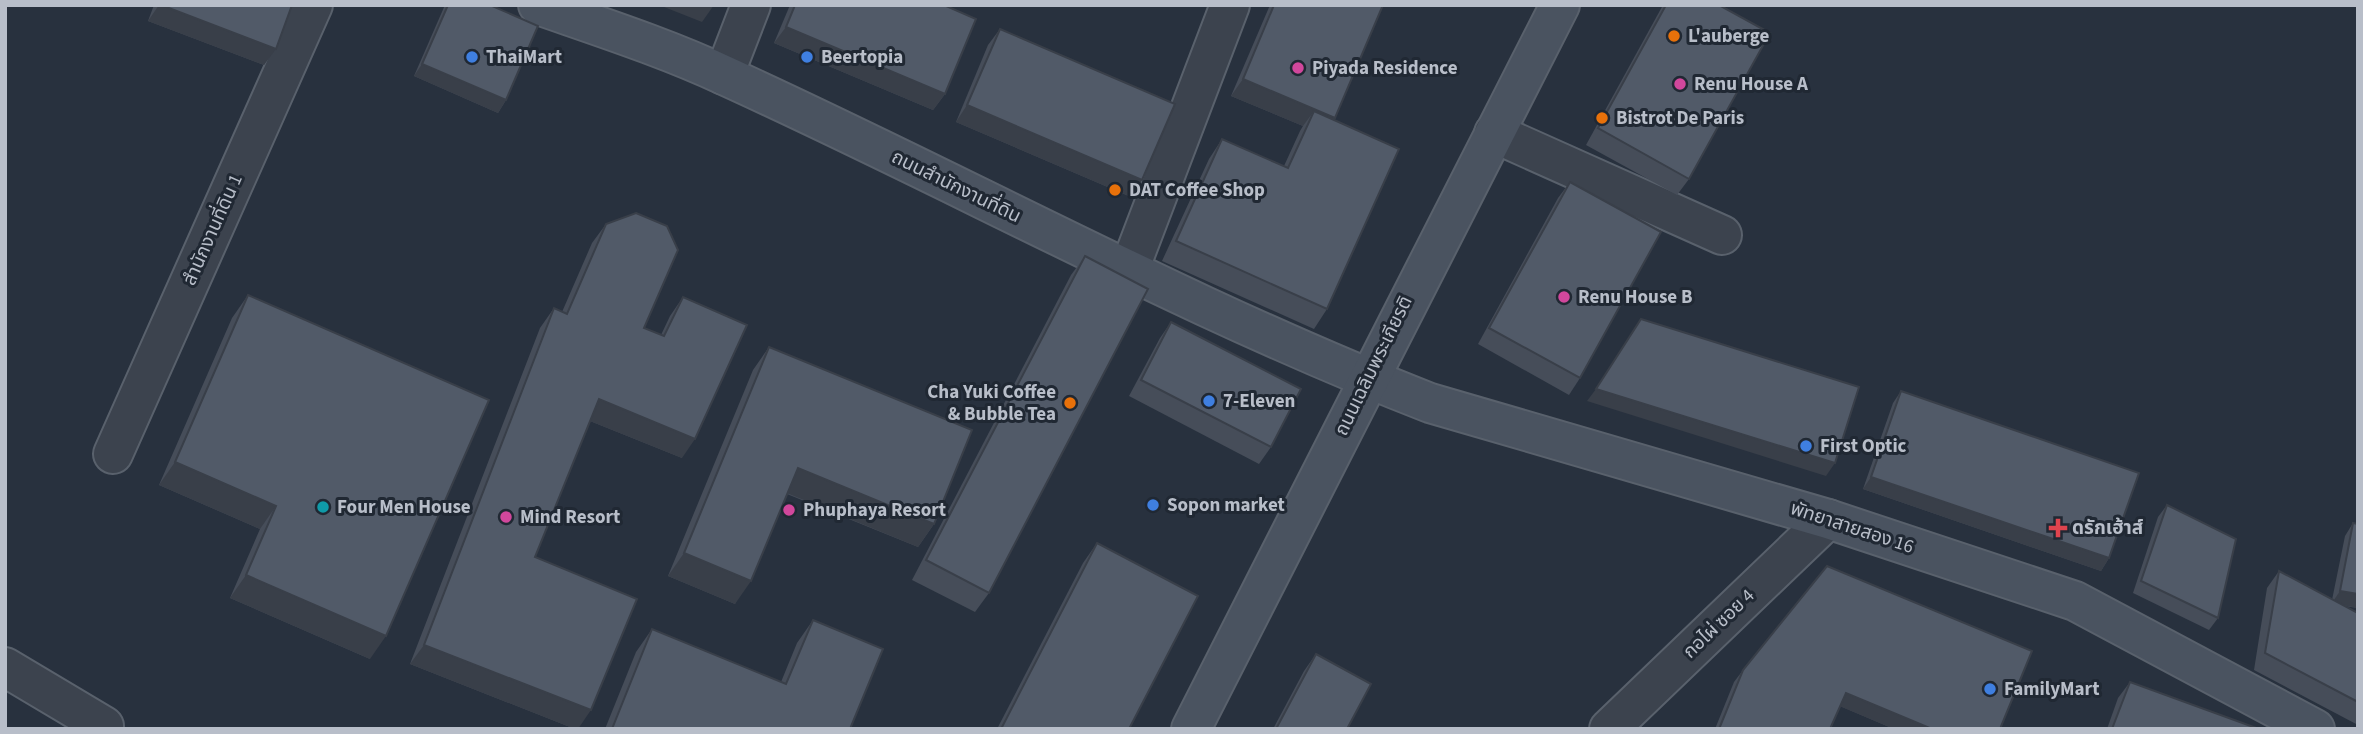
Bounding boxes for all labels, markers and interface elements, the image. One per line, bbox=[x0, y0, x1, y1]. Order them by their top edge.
place label: L'auberge bbox=[1688, 23, 1770, 50]
marker: L'auberge bbox=[1666, 28, 1682, 44]
place label: ThaiMart bbox=[486, 44, 562, 71]
place label: Beertopia bbox=[821, 44, 903, 71]
marker: ThaiMart bbox=[464, 49, 480, 65]
marker: Beertopia bbox=[799, 49, 815, 65]
place label: Piyada Residence bbox=[1312, 55, 1458, 82]
marker: Piyada Residence bbox=[1290, 60, 1306, 76]
place label: Renu House A bbox=[1694, 71, 1808, 98]
marker: Renu House A bbox=[1672, 76, 1688, 92]
place label: Bistrot De Paris bbox=[1616, 105, 1744, 132]
marker: Bistrot De Paris bbox=[1594, 110, 1610, 126]
street label: ถนนสำนักงานที่ดิน bbox=[887, 143, 1026, 230]
street label: สำนักงานที่ดิน 1 bbox=[175, 170, 250, 290]
place label: DAT Coffee Shop bbox=[1129, 177, 1265, 204]
marker: DAT Coffee Shop bbox=[1107, 182, 1123, 198]
place label: Renu House B bbox=[1578, 284, 1692, 311]
marker: Renu House B bbox=[1556, 289, 1572, 305]
street label: ถนนเฉลิมพระเกียรติ bbox=[1328, 291, 1420, 441]
place label: Cha Yuki Coffee & Bubble Tea bbox=[927, 379, 1056, 428]
place label: 7-Eleven bbox=[1223, 388, 1295, 415]
marker: 7-Eleven bbox=[1201, 393, 1217, 409]
marker: Cha Yuki Coffee & Bubble Tea bbox=[1062, 395, 1078, 411]
place label: First Optic bbox=[1820, 433, 1907, 460]
marker: First Optic bbox=[1798, 438, 1814, 454]
place label: Sopon market bbox=[1167, 492, 1285, 519]
place label: Four Men House bbox=[337, 494, 471, 521]
street label: พัทยาสายสอง 16 bbox=[1787, 495, 1917, 561]
place label: Phuphaya Resort bbox=[803, 497, 946, 524]
marker: Sopon market bbox=[1145, 497, 1161, 513]
marker: Four Men House bbox=[315, 499, 331, 515]
marker: Phuphaya Resort bbox=[781, 502, 797, 518]
place label: Mind Resort bbox=[520, 504, 620, 531]
marker: Mind Resort bbox=[498, 509, 514, 525]
place label: ดรักเฮ้าส์ bbox=[2072, 515, 2143, 542]
marker: ดรักเฮ้าส์ bbox=[2050, 520, 2066, 536]
street label: กอไผ่ ซอย 4 bbox=[1677, 583, 1761, 665]
place label: FamilyMart bbox=[2004, 676, 2099, 703]
marker: FamilyMart bbox=[1982, 681, 1998, 697]

